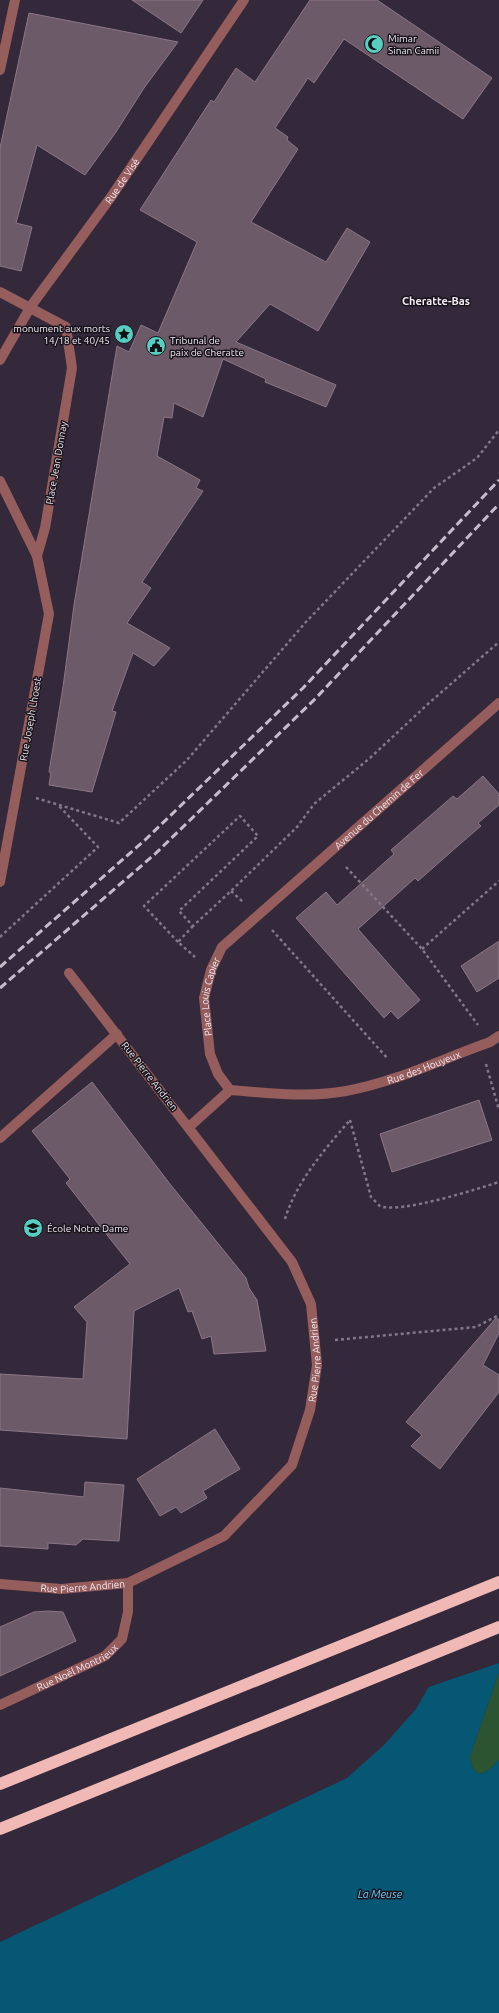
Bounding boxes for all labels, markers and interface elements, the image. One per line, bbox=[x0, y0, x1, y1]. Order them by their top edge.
mosque icon: Mimar Sinan Camii bbox=[363, 33, 385, 55]
place label: Mimar Sinan Camii bbox=[388, 33, 439, 56]
street label: Rue de Visé bbox=[103, 156, 142, 206]
district label: Cheratte-Bas bbox=[402, 295, 470, 307]
place label: monument aux morts 14/18 et 40/45 bbox=[13, 323, 110, 346]
place icon: monument aux morts 14/18 et 40/45 bbox=[113, 323, 135, 345]
public building icon: Tribunal de paix de Cheratte bbox=[145, 335, 167, 357]
place label: Tribunal de paix de Cheratte bbox=[170, 335, 244, 358]
street label: Place Jean Donnay bbox=[44, 421, 69, 505]
street label: Rue Joseph Lhoest bbox=[18, 676, 43, 762]
street label: Avenue du Chemin de Fer bbox=[332, 767, 426, 851]
street label: Place Louis Capier bbox=[199, 955, 222, 1037]
street label: Rue Pierre Andrien bbox=[119, 1040, 180, 1113]
street label: Rue des Houyeux bbox=[386, 1049, 462, 1086]
school or university icon: École Notre Dame bbox=[22, 1217, 44, 1239]
place label: École Notre Dame bbox=[47, 1222, 128, 1234]
street label: Rue Pierre Andrien bbox=[306, 1317, 323, 1403]
street label: Rue Pierre Andrien bbox=[40, 1578, 125, 1595]
street label: Rue Noël Montrieux bbox=[35, 1642, 120, 1693]
water label: La Meuse bbox=[358, 1888, 403, 1900]

